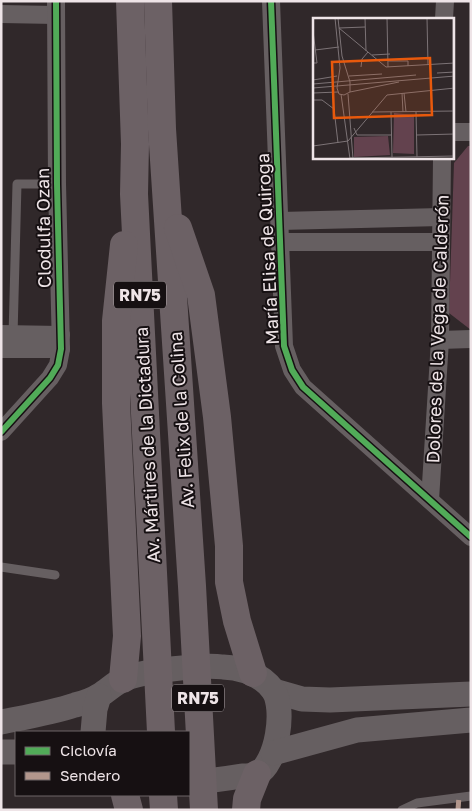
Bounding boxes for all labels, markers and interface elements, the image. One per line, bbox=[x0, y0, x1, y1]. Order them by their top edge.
inset map bbox=[313, 18, 454, 159]
street label: María Elisa de Quiroga bbox=[251, 153, 283, 345]
street label: Clodulfa Ozan bbox=[31, 168, 55, 288]
street label: Dolores de la Vega de Calderón bbox=[421, 194, 453, 464]
road number: RN75 bbox=[114, 282, 166, 308]
street label: Av. Mártires de la Dictadura bbox=[130, 326, 164, 564]
street label: Av. Felix de la Colina bbox=[164, 331, 198, 509]
road number: RN75 bbox=[172, 684, 224, 711]
legend bbox=[15, 731, 190, 796]
text: Ciclovía bbox=[60, 741, 117, 759]
text: Sendero bbox=[60, 766, 120, 784]

